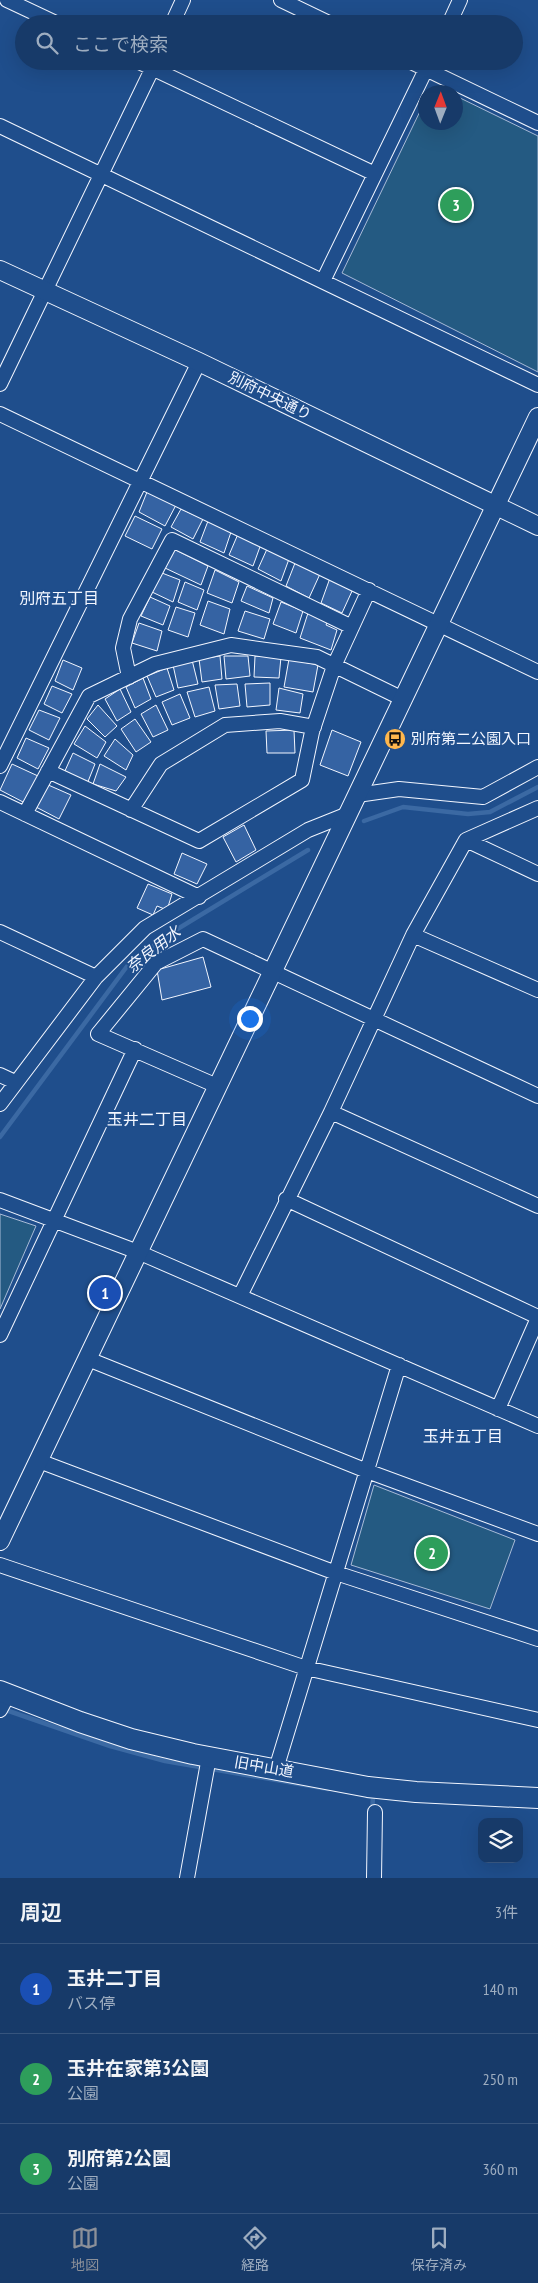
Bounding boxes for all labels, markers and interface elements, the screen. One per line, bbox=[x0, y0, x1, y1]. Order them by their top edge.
search box bbox=[15, 15, 523, 70]
icon: search bbox=[33, 29, 61, 57]
text: ここで検索 bbox=[73, 32, 168, 56]
north arrow bbox=[418, 85, 463, 130]
pin: 3 bbox=[440, 186, 472, 224]
street label: 別府中央通り bbox=[226, 367, 315, 424]
district label: 別府五丁目 bbox=[19, 588, 99, 608]
bus stop icon: 別府第二公園入口 bbox=[383, 727, 407, 751]
place label: 別府第二公園入口 bbox=[411, 729, 531, 748]
water label: 奈良用水 bbox=[122, 920, 186, 977]
your location bbox=[237, 1006, 263, 1032]
district label: 玉井二丁目 bbox=[107, 1109, 187, 1129]
pin: 1 bbox=[89, 1274, 121, 1312]
district label: 玉井五丁目 bbox=[423, 1426, 503, 1446]
pin: 2 bbox=[416, 1534, 448, 1572]
street label: 旧中山道 bbox=[233, 1752, 295, 1781]
map controls bbox=[478, 1818, 523, 1863]
button: layers bbox=[478, 1818, 523, 1863]
text: 周辺 bbox=[20, 1899, 62, 1926]
text: 3件 bbox=[495, 1902, 518, 1922]
text: 玉井二丁目 bbox=[67, 1966, 162, 1990]
text: 1 bbox=[32, 1979, 40, 1999]
text: 140 m bbox=[483, 1979, 518, 1999]
text: バス停 bbox=[67, 1993, 115, 2013]
text: 玉井在家第3公園 bbox=[67, 2056, 209, 2080]
text: 2 bbox=[32, 2069, 40, 2089]
text: 250 m bbox=[483, 2069, 518, 2089]
text: 公園 bbox=[67, 2083, 99, 2103]
text: 別府第2公園 bbox=[67, 2146, 171, 2170]
text: 3 bbox=[32, 2159, 40, 2179]
text: 360 m bbox=[483, 2159, 518, 2179]
text: 公園 bbox=[67, 2173, 99, 2193]
tab: 地図 bbox=[71, 2224, 99, 2274]
tab: 経路 bbox=[241, 2224, 269, 2274]
tab: 保存済み bbox=[411, 2224, 467, 2274]

